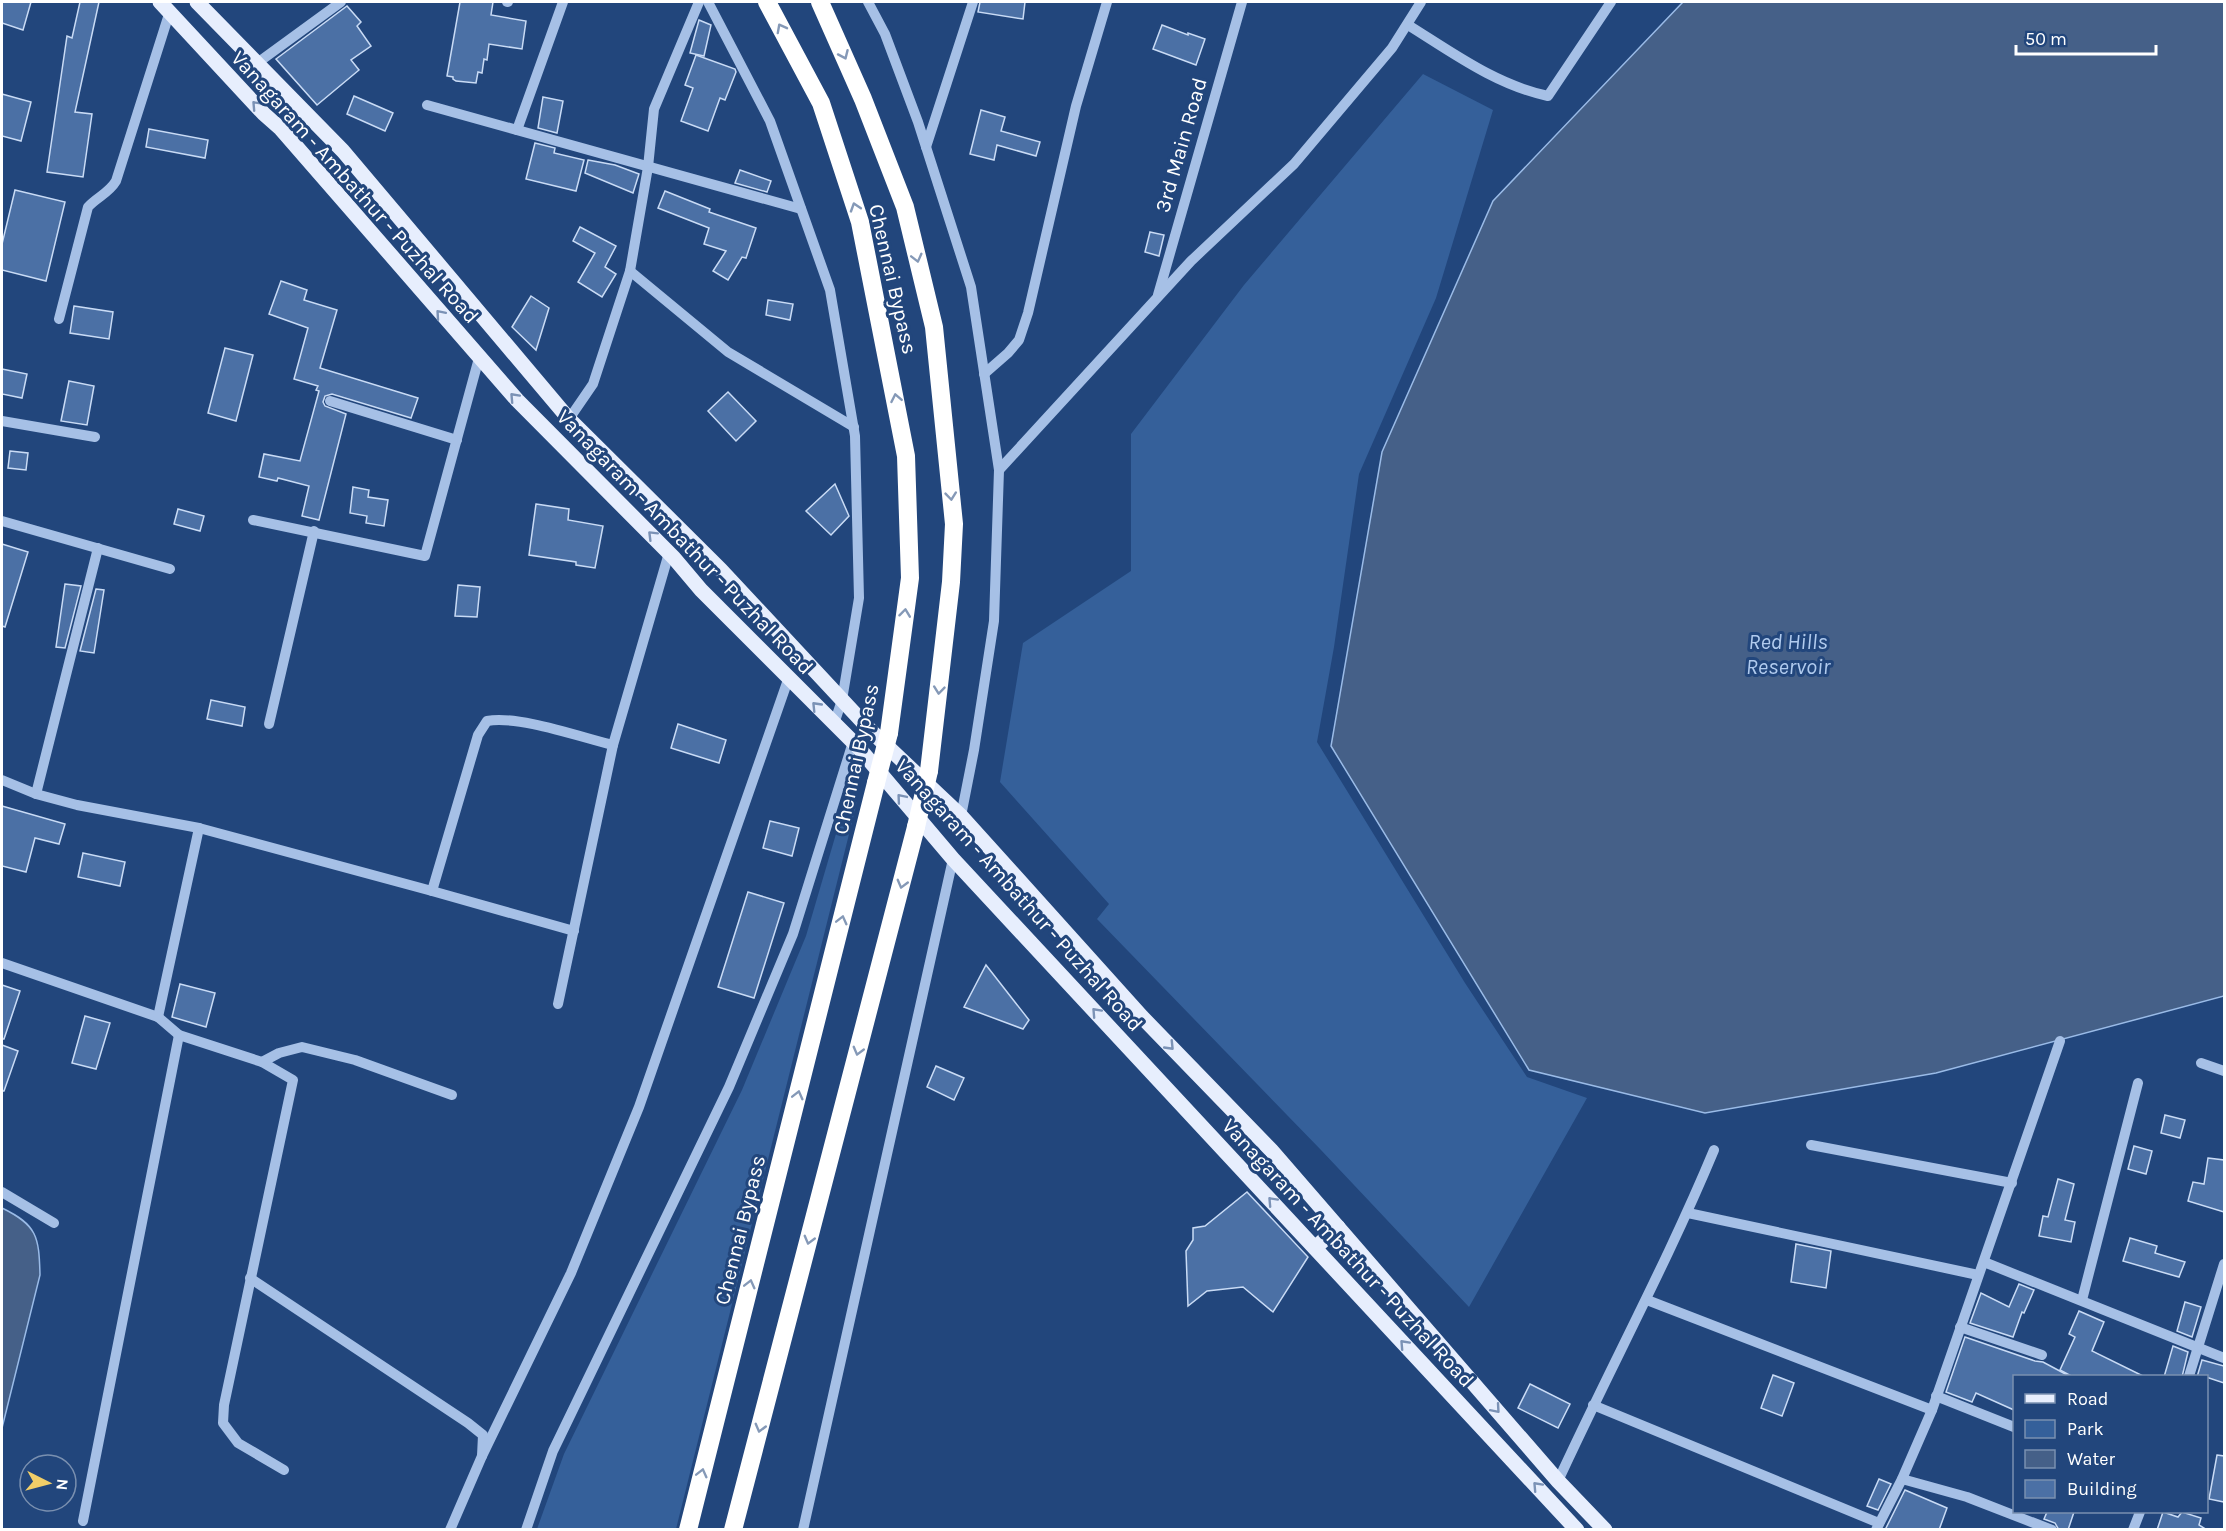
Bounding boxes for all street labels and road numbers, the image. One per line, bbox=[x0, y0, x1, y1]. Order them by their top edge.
street label: Vanagaram - Ambathur - Puzhal Road bbox=[226, 46, 484, 328]
street label: 3rd Main Road bbox=[1150, 75, 1212, 215]
street label: Chennai Bypass bbox=[864, 202, 922, 356]
street label: Vanagaram - Ambathur - Puzhal Road bbox=[552, 405, 818, 679]
street label: Chennai Bypass bbox=[828, 682, 884, 836]
street label: Vanagaram - Ambathur - Puzhal Road bbox=[890, 754, 1148, 1036]
street label: Vanagaram - Ambathur - Puzhal Road bbox=[1217, 1114, 1479, 1392]
street label: Chennai Bypass bbox=[710, 1153, 770, 1307]

